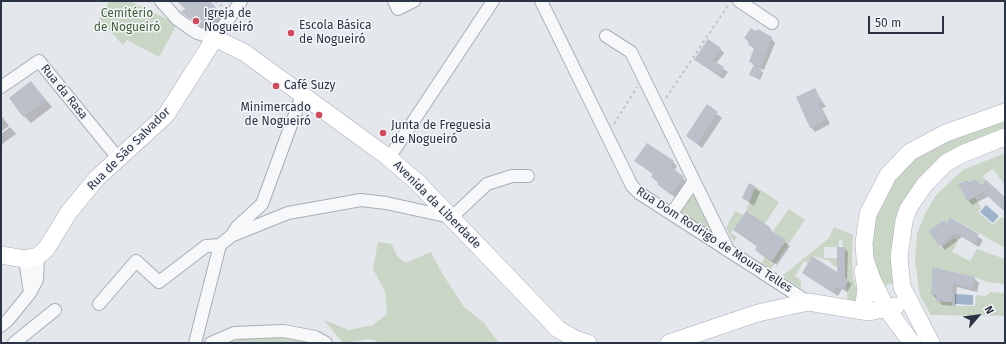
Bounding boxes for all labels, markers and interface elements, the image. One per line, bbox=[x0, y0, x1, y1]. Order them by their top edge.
park label: Cemitério de Nogueiró bbox=[94, 7, 160, 35]
place label: Igreja de Nogueiró bbox=[204, 7, 254, 35]
scale bar bbox=[870, 8, 946, 34]
marker: Igreja de Nogueiró bbox=[191, 16, 201, 26]
text: 50 m bbox=[875, 16, 901, 30]
place label: Escola Básica de Nogueiró bbox=[299, 19, 371, 47]
marker: Escola Básica de Nogueiró bbox=[286, 28, 296, 38]
street label: Rua da Rasa bbox=[38, 62, 90, 122]
place label: Café Suzy bbox=[284, 79, 335, 93]
marker: Café Suzy bbox=[271, 81, 281, 91]
place label: Minimercado de Nogueiró bbox=[240, 101, 311, 129]
street label: Rua de São Salvador bbox=[84, 104, 174, 194]
marker: Minimercado de Nogueiró bbox=[314, 110, 324, 120]
place label: Junta de Freguesia de Nogueiró bbox=[391, 119, 491, 147]
marker: Junta de Freguesia de Nogueiró bbox=[378, 128, 388, 138]
street label: Avenida da Liberdade bbox=[390, 158, 484, 252]
street label: Rua Dom Rodrigo de Moura Telles bbox=[633, 184, 795, 296]
north arrow bbox=[958, 296, 998, 336]
text: N bbox=[982, 304, 996, 316]

